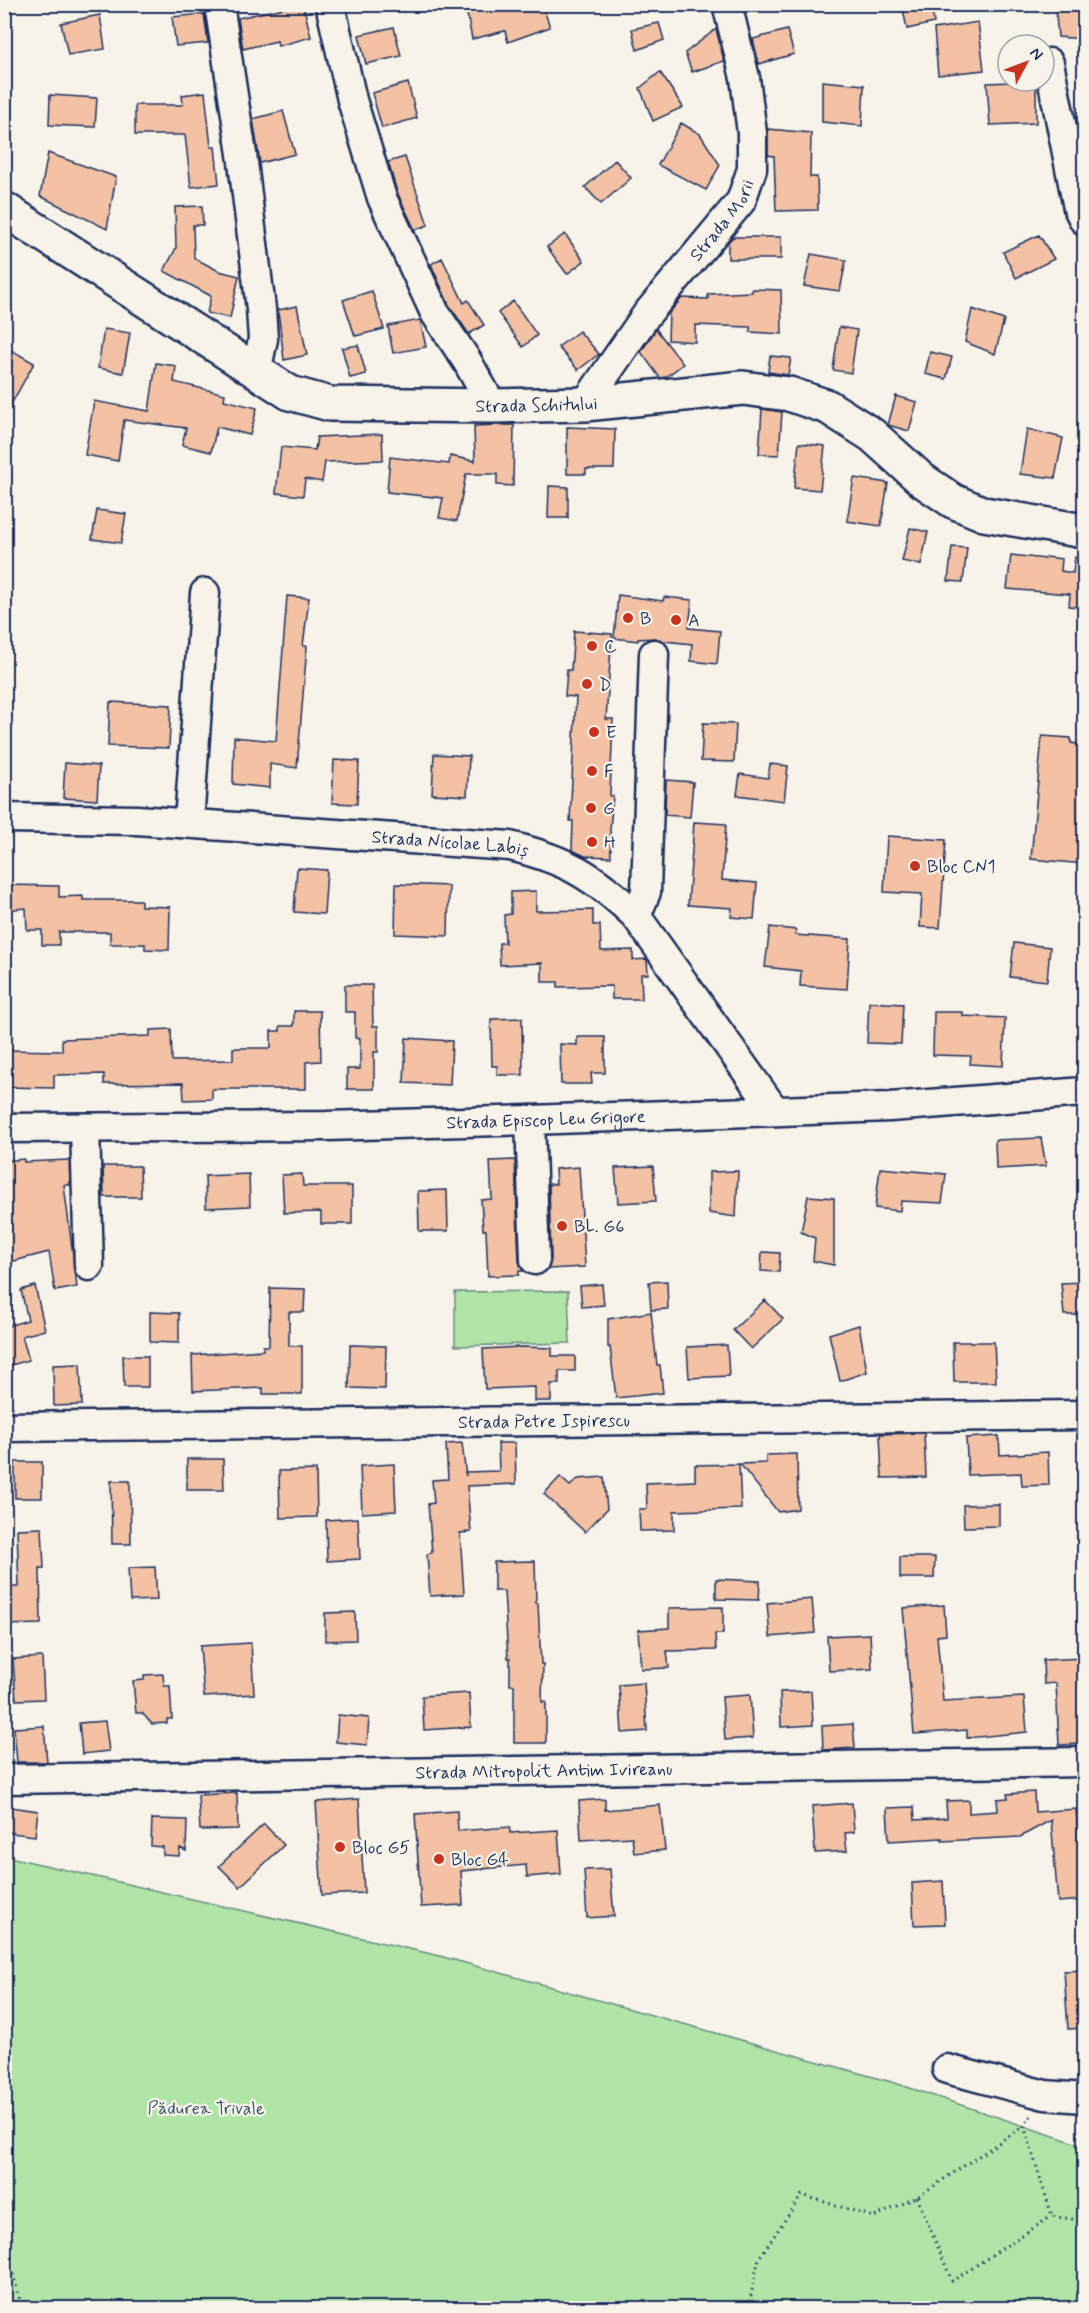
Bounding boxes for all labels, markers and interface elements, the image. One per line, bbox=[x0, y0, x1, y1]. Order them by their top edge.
north arrow bbox=[996, 33, 1056, 93]
text: N bbox=[1025, 43, 1048, 65]
street label: Strada Morii bbox=[685, 177, 760, 267]
street label: Strada Schitului bbox=[475, 392, 599, 419]
place label: B bbox=[640, 607, 651, 631]
place label: A bbox=[688, 609, 700, 633]
marker: B bbox=[621, 611, 635, 625]
marker: A bbox=[669, 613, 683, 627]
place label: C bbox=[604, 635, 617, 659]
marker: C bbox=[585, 639, 599, 653]
place label: D bbox=[599, 673, 611, 697]
marker: D bbox=[580, 677, 594, 691]
place label: E bbox=[606, 721, 617, 745]
marker: E bbox=[587, 725, 601, 739]
place label: F bbox=[604, 760, 614, 784]
marker: F bbox=[585, 764, 599, 778]
place label: G bbox=[603, 797, 615, 821]
marker: G bbox=[584, 801, 598, 815]
street label: Strada Nicolae Labiș bbox=[371, 825, 531, 863]
place label: H bbox=[604, 831, 616, 855]
marker: H bbox=[585, 835, 599, 849]
place label: Bloc CN1 bbox=[927, 855, 996, 879]
marker: Bloc CN1 bbox=[908, 859, 922, 873]
street label: Strada Episcop Leu Grigore bbox=[446, 1105, 646, 1135]
place label: BL. G6 bbox=[574, 1215, 624, 1239]
marker: BL. G6 bbox=[555, 1219, 569, 1233]
street label: Strada Petre Ispirescu bbox=[458, 1409, 630, 1435]
street label: Strada Mitropolit Antim Ivireanu bbox=[415, 1757, 673, 1786]
place label: Bloc G5 bbox=[352, 1836, 410, 1860]
marker: Bloc G5 bbox=[333, 1840, 347, 1854]
place label: Bloc G4 bbox=[451, 1848, 509, 1872]
marker: Bloc G4 bbox=[432, 1852, 446, 1866]
park label: Pădurea Trivale bbox=[147, 2097, 265, 2121]

